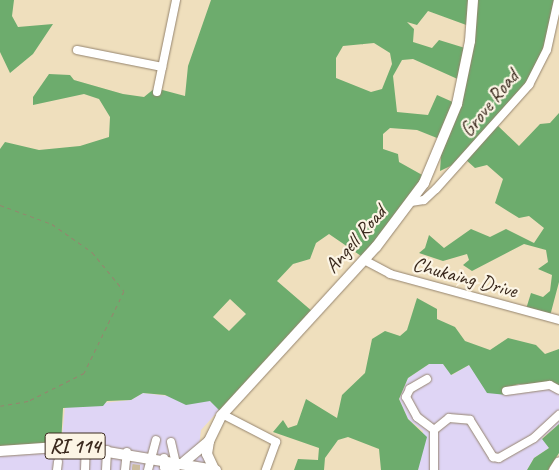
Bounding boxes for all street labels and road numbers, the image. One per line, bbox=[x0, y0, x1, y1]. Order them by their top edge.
street label: Grove Road bbox=[454, 64, 524, 142]
street label: Angell Road bbox=[319, 200, 391, 278]
street label: Chukaing Drive bbox=[410, 251, 520, 303]
road number: RI 114 bbox=[44, 428, 106, 464]

